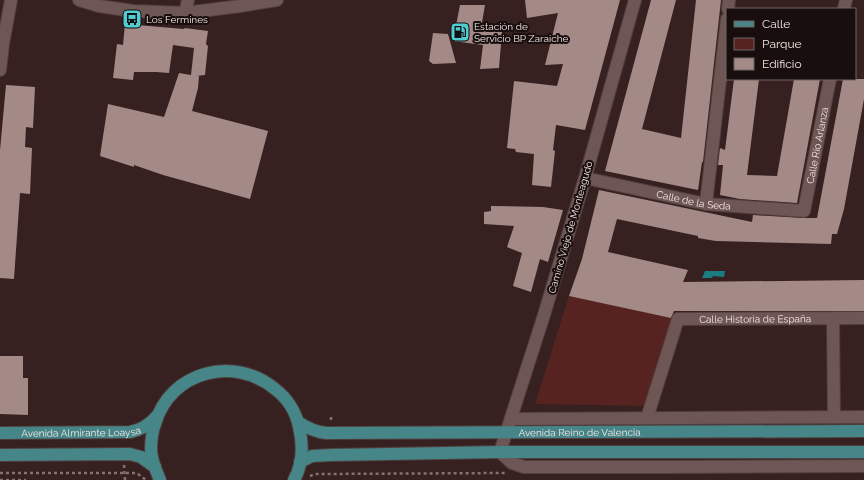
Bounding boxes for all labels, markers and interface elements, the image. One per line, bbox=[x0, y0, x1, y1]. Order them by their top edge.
bus stop icon: Los Fermines bbox=[121, 8, 143, 30]
legend bbox=[726, 8, 856, 80]
place label: Los Fermines bbox=[146, 14, 208, 25]
text: Calle bbox=[762, 17, 790, 31]
fuel station icon: Estación de Servicio BP Zaraiche bbox=[449, 21, 471, 43]
place label: Estación de Servicio BP Zaraiche bbox=[474, 21, 568, 44]
text: Parque bbox=[762, 37, 802, 51]
text: Edificio bbox=[762, 57, 802, 71]
street label: Calle Río Arlanza bbox=[805, 106, 830, 185]
street label: Camino Viejo de Monteagudo bbox=[546, 160, 595, 295]
street label: Calle de la Seda bbox=[655, 189, 731, 212]
street label: Calle Historia de España bbox=[699, 313, 811, 325]
street label: Avenida Almirante Loaysa bbox=[21, 424, 142, 439]
street label: Avenida Reino de Valencia bbox=[518, 427, 641, 438]

